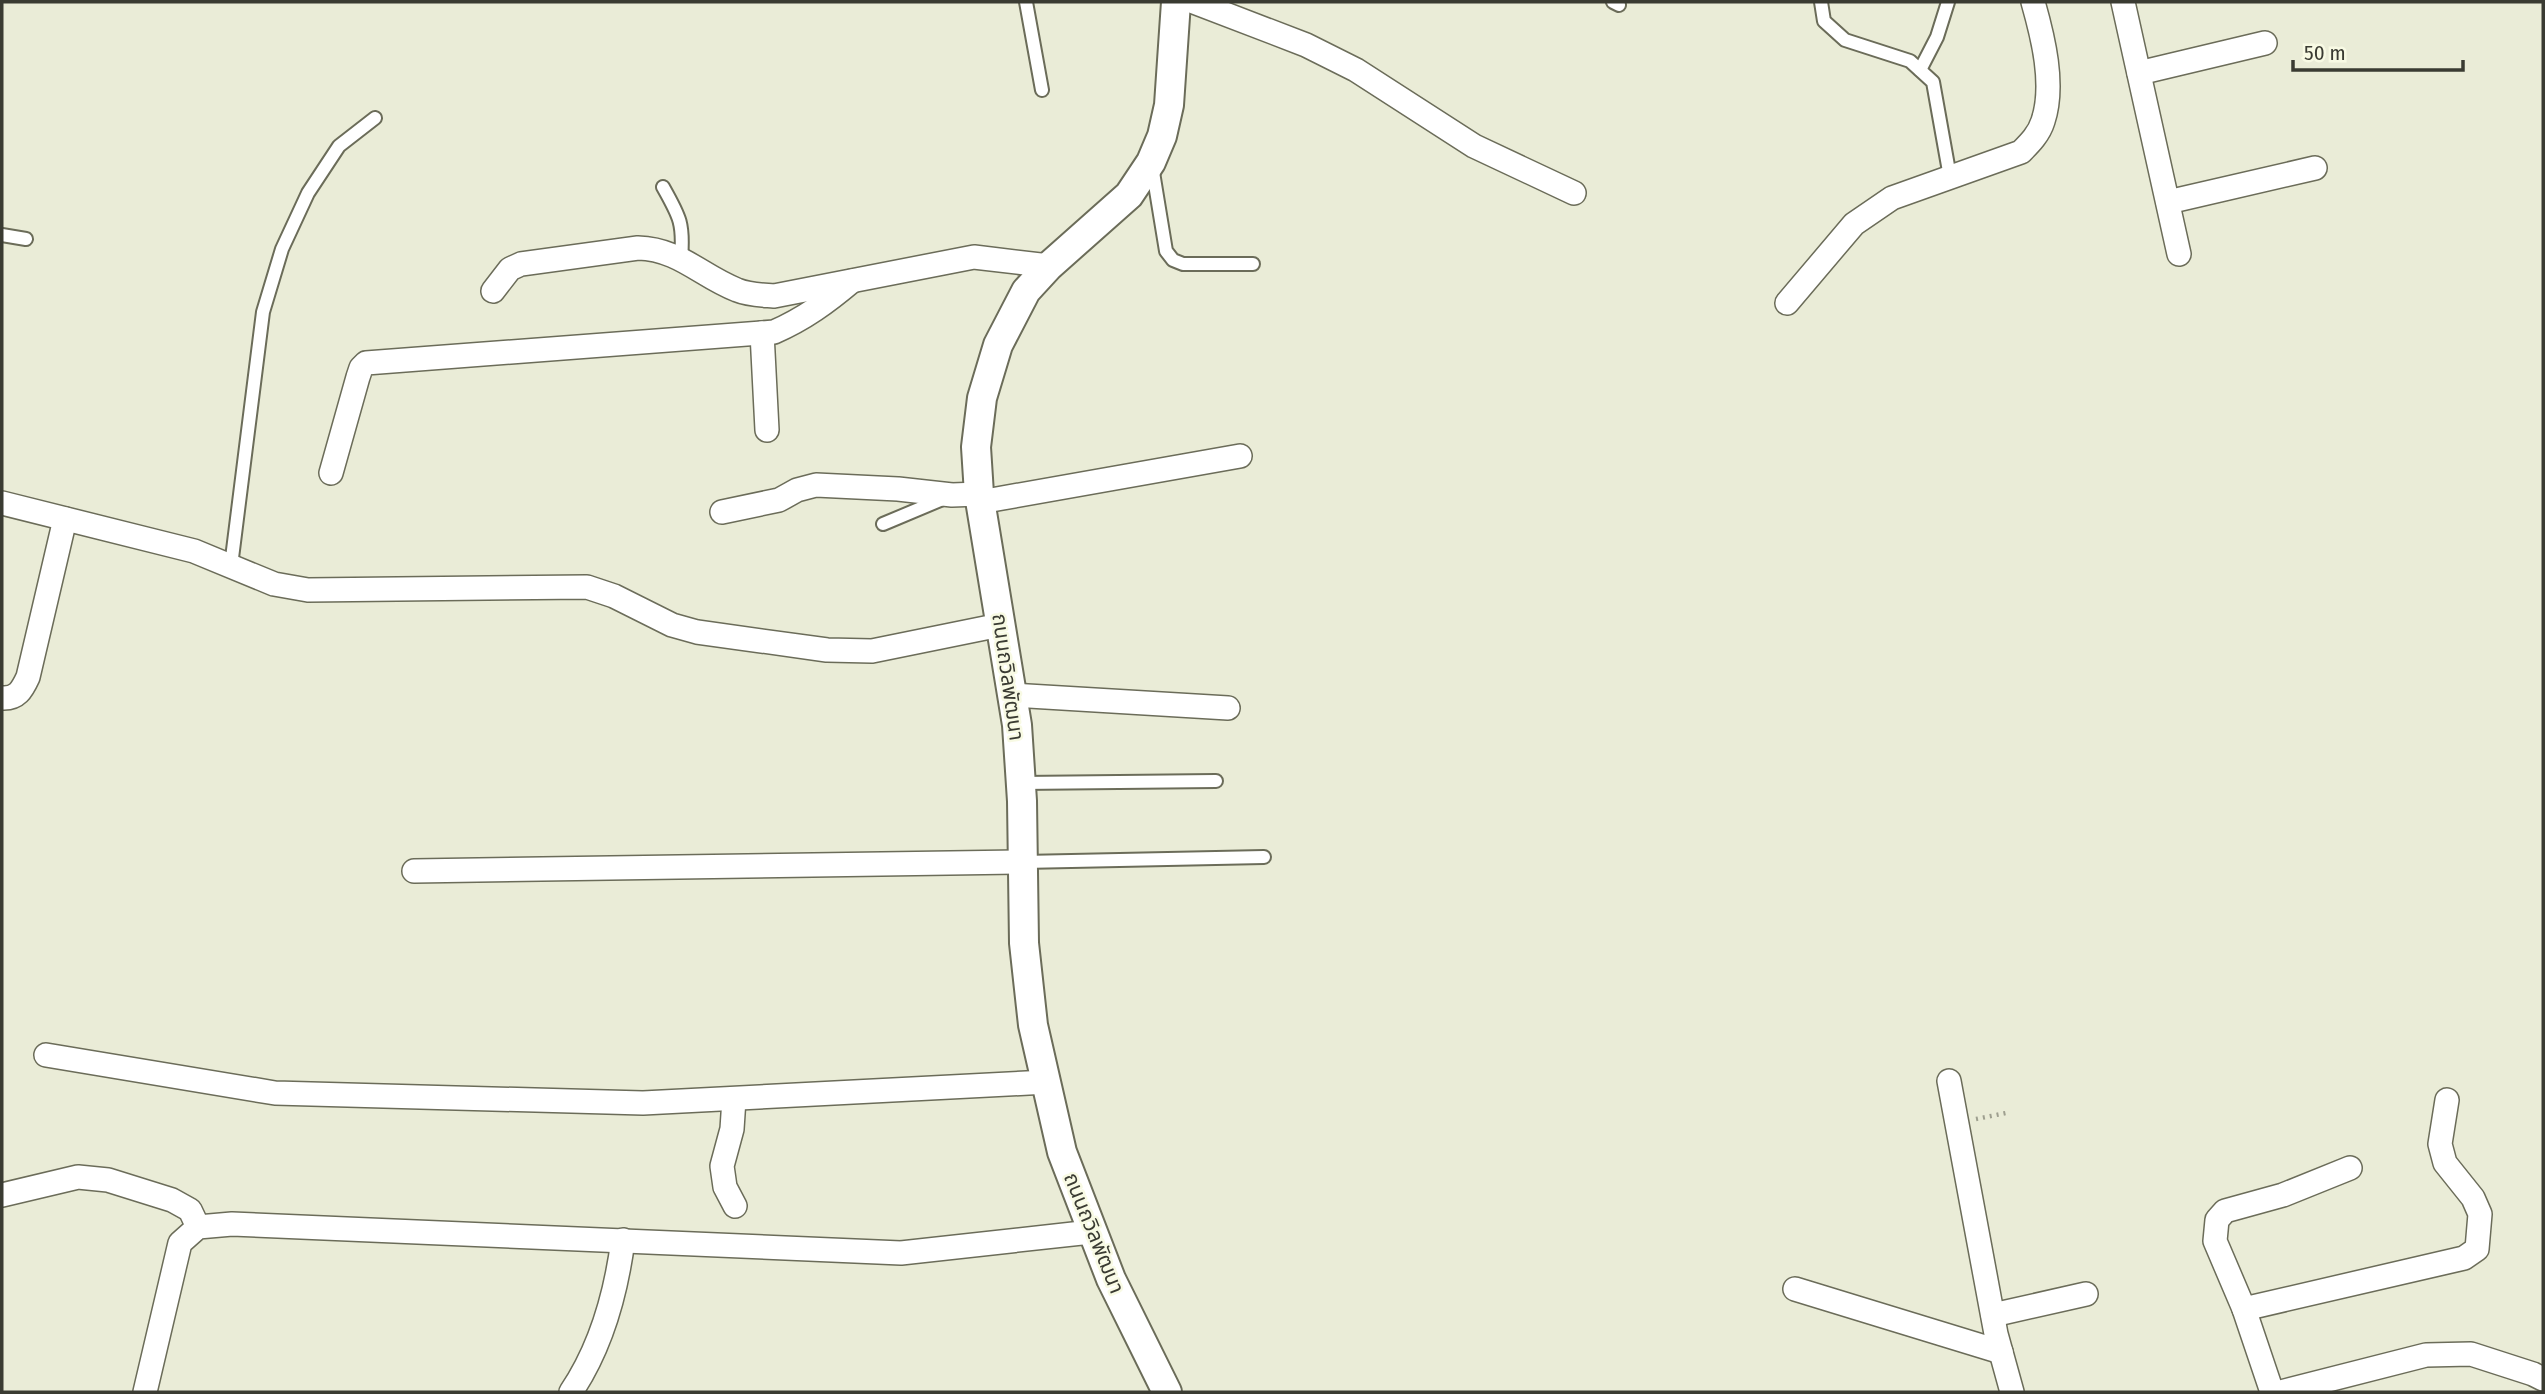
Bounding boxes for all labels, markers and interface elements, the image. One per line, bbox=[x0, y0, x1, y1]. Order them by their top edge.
scale bar bbox=[2293, 28, 2463, 72]
text: 50 m bbox=[2304, 40, 2346, 66]
street label: ถนนถวิลพัฒนา bbox=[986, 612, 1030, 742]
street label: ถนนถวิลพัฒนา bbox=[1058, 1169, 1130, 1297]

